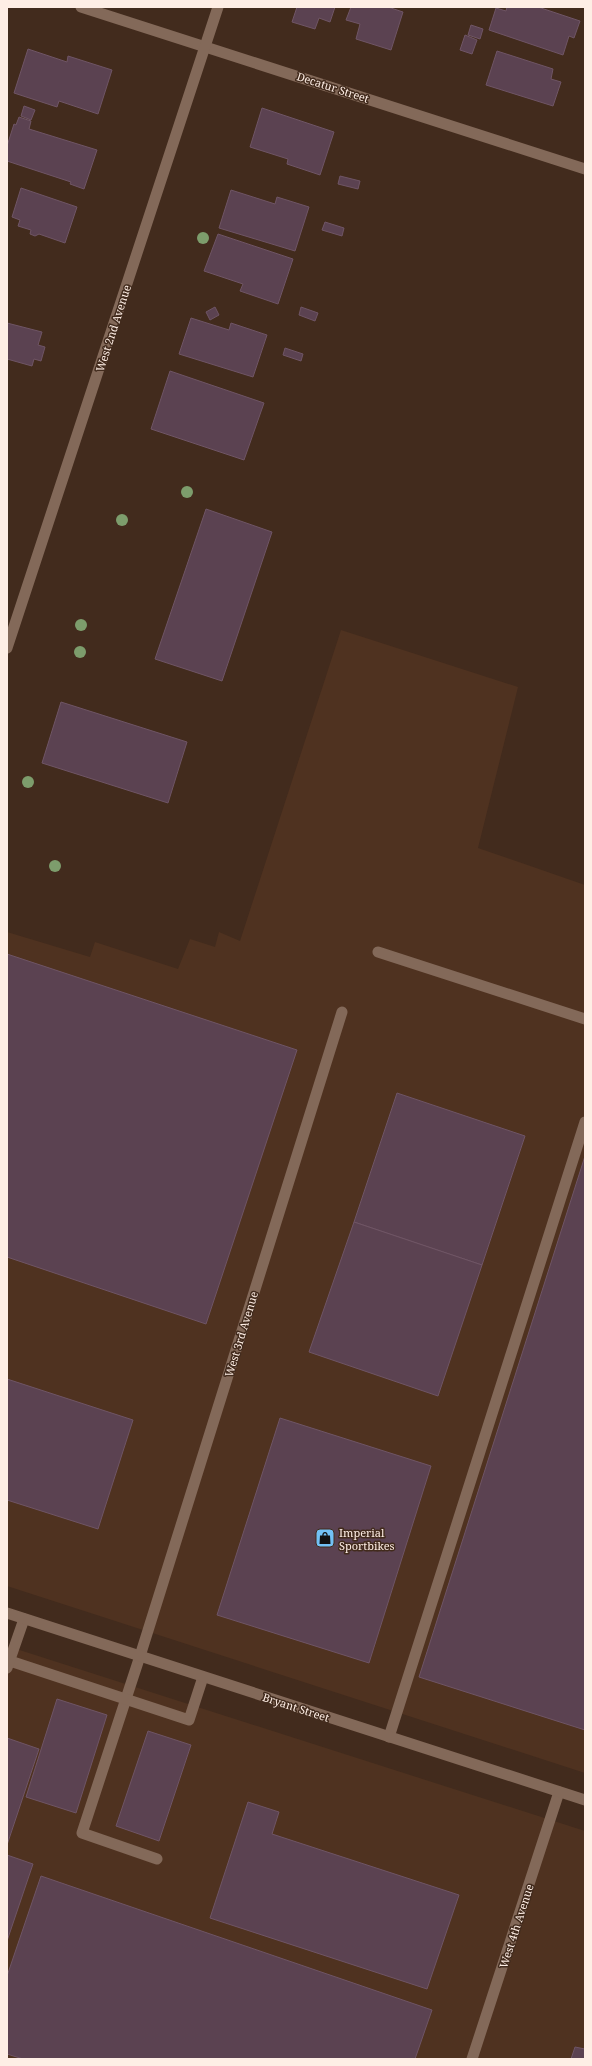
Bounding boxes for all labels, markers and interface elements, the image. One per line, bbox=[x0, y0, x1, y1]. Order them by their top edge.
street label: Decatur Street bbox=[295, 68, 371, 106]
street label: West 2nd Avenue bbox=[92, 282, 134, 373]
street label: West 3rd Avenue bbox=[221, 1289, 261, 1379]
place label: Imperial Sportbikes bbox=[339, 1525, 395, 1553]
shop icon: Imperial Sportbikes bbox=[314, 1527, 336, 1549]
street label: Bryant Street bbox=[261, 1689, 331, 1725]
street label: West 4th Avenue bbox=[495, 1882, 537, 1970]

